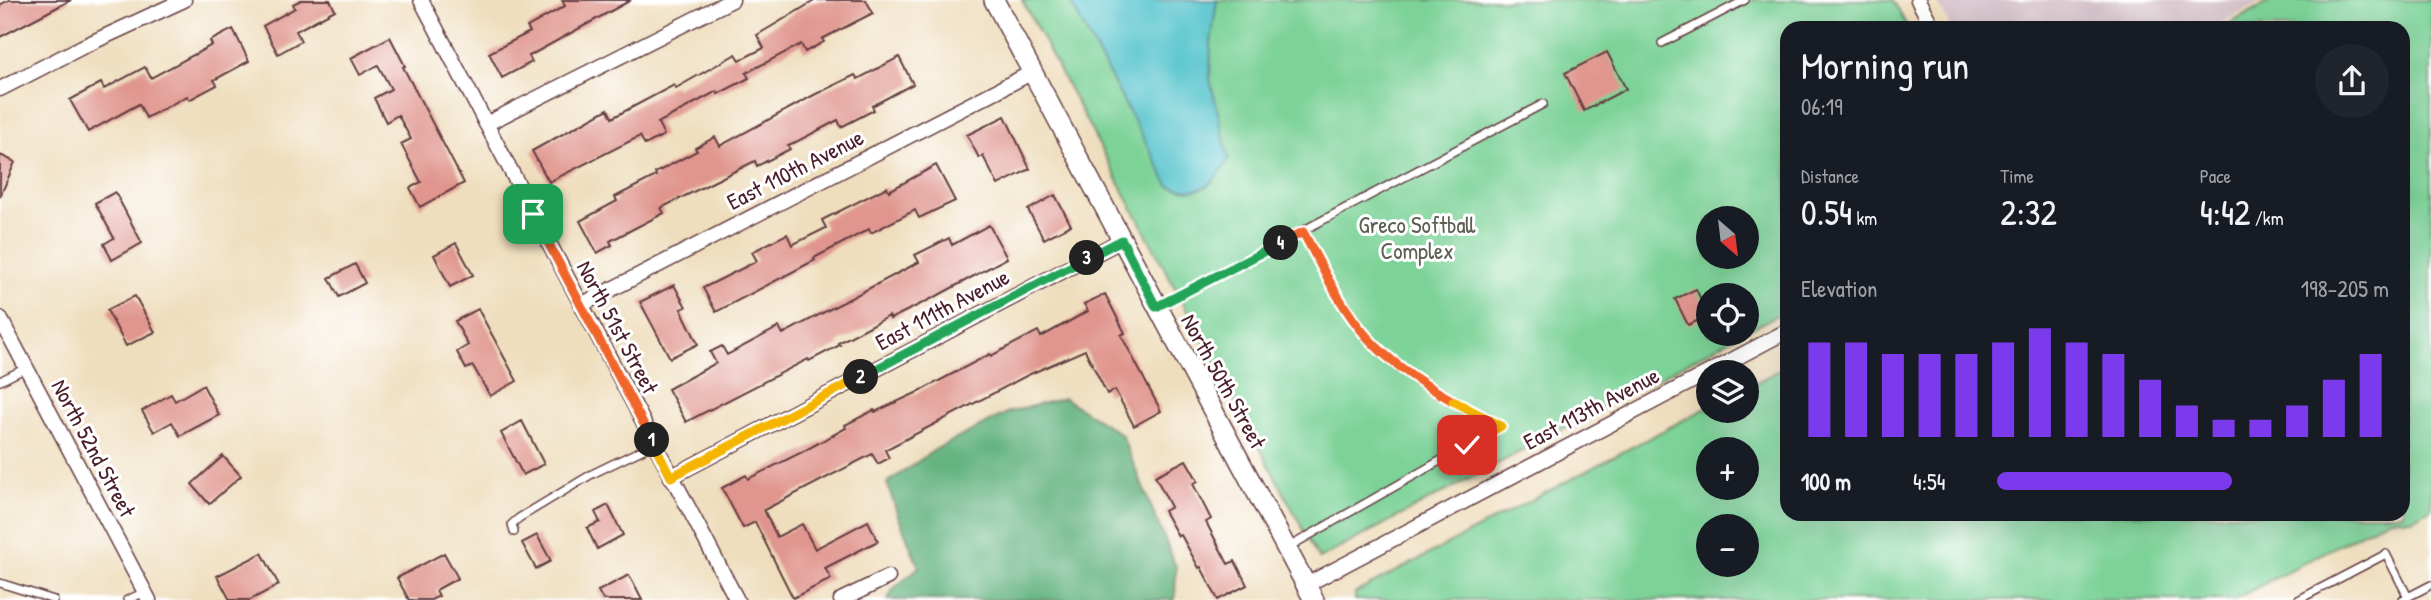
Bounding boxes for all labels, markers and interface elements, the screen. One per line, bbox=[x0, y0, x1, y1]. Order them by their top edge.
text: Morning run bbox=[1801, 39, 1969, 91]
button: share bbox=[2315, 44, 2389, 118]
text: 06:19 bbox=[1801, 91, 1843, 122]
street label: East 110th Avenue bbox=[721, 121, 869, 217]
text: Distance bbox=[1801, 163, 1859, 189]
text: Time bbox=[2000, 163, 2034, 189]
text: Pace bbox=[2200, 163, 2231, 189]
pin bbox=[503, 184, 563, 244]
text: 0.54 bbox=[1801, 189, 1852, 236]
text: 2:32 bbox=[2000, 189, 2057, 236]
text: 4:42 bbox=[2200, 189, 2250, 236]
icon: arrive bbox=[514, 195, 552, 233]
text: km bbox=[1852, 205, 1877, 231]
text: /km bbox=[2250, 205, 2284, 231]
north arrow bbox=[1696, 206, 1759, 270]
map controls bbox=[1696, 206, 1759, 577]
park label: Greco Softball Complex bbox=[1359, 209, 1477, 266]
pin: 4 bbox=[1264, 226, 1298, 260]
text: 4 bbox=[1277, 229, 1284, 255]
pin: 3 bbox=[1070, 240, 1104, 276]
text: 3 bbox=[1082, 244, 1091, 270]
street label: North 51st Street bbox=[570, 255, 667, 400]
street label: East 111th Avenue bbox=[870, 261, 1014, 357]
text: Elevation bbox=[1801, 273, 1877, 304]
text: 198–205 m bbox=[2301, 273, 2389, 304]
button: locate bbox=[1696, 283, 1759, 346]
street label: North 50th Street bbox=[1174, 308, 1274, 455]
street label: East 113th Avenue bbox=[1518, 359, 1664, 457]
pin: 2 bbox=[844, 360, 878, 394]
button: layers bbox=[1696, 360, 1759, 423]
text: 2 bbox=[856, 363, 865, 389]
street label: North 52nd Street bbox=[45, 374, 144, 523]
pin bbox=[1437, 415, 1497, 475]
pin: 1 bbox=[634, 422, 670, 458]
text: 1 bbox=[648, 426, 655, 452]
icon: check bbox=[1448, 426, 1486, 464]
button: + bbox=[1696, 437, 1759, 500]
text: 100 m bbox=[1801, 466, 1851, 497]
text: 4:54 bbox=[1913, 466, 1945, 497]
button: − bbox=[1696, 514, 1759, 577]

